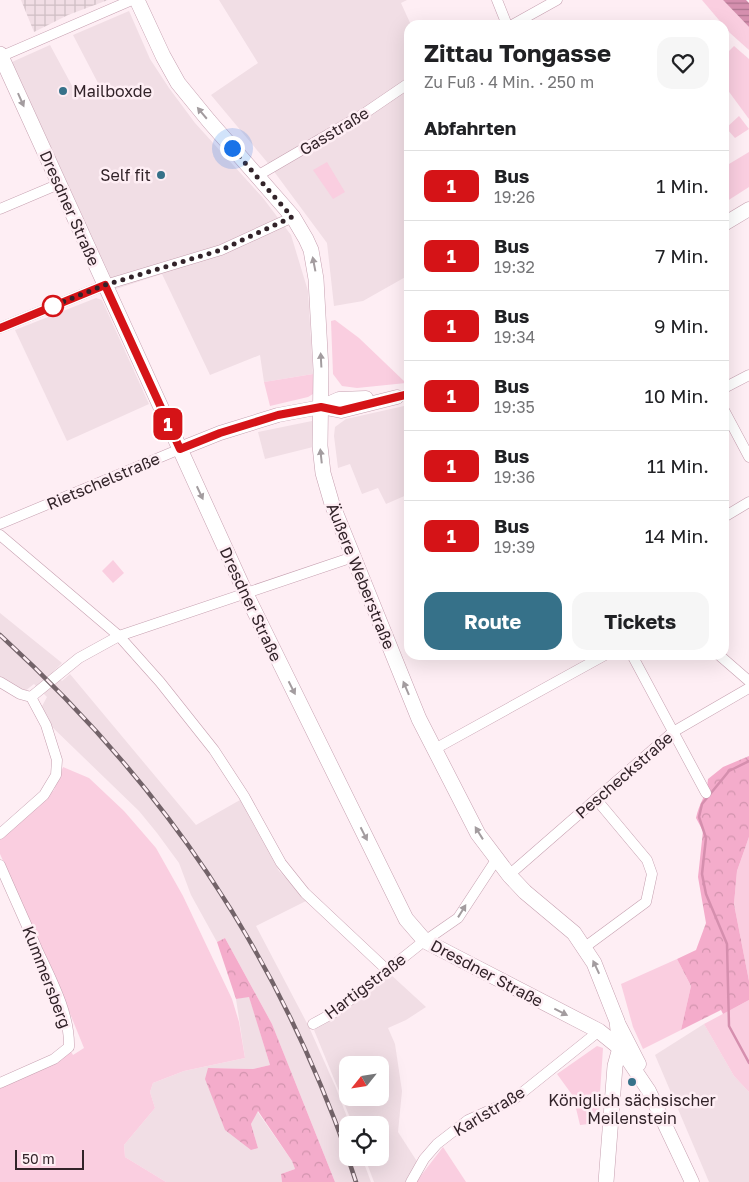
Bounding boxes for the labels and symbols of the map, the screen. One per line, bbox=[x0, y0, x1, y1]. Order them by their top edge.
place label: Mailboxde bbox=[73, 81, 152, 101]
marker: Mailboxde bbox=[57, 85, 69, 97]
one-way arrow bbox=[17, 93, 25, 107]
street label: Gasstraße bbox=[296, 103, 372, 159]
one-way arrow bbox=[196, 107, 207, 120]
your location bbox=[220, 136, 245, 161]
street label: Dresdner Straße bbox=[36, 147, 104, 269]
place label: Self fit bbox=[100, 165, 151, 185]
marker: Self fit bbox=[155, 169, 167, 181]
one-way arrow bbox=[309, 255, 317, 271]
unlabelled marker bbox=[42, 295, 64, 317]
one-way arrow bbox=[316, 351, 324, 367]
line badge: 1 bbox=[152, 408, 184, 440]
street label: Rietschelstraße bbox=[43, 448, 163, 514]
one-way arrow bbox=[317, 448, 325, 464]
one-way arrow bbox=[195, 486, 204, 501]
street label: Äußere Weberstraße bbox=[323, 500, 399, 652]
street label: Dresdner Straße bbox=[216, 543, 286, 665]
one-way arrow bbox=[402, 680, 410, 695]
one-way arrow bbox=[288, 681, 296, 695]
street label: Pescheckstraße bbox=[571, 727, 677, 823]
one-way arrow bbox=[359, 826, 368, 841]
one-way arrow bbox=[474, 827, 483, 840]
one-way arrow bbox=[458, 904, 467, 917]
street label: Kummersberg bbox=[18, 923, 76, 1031]
street label: Dresdner Straße bbox=[427, 935, 547, 1011]
street label: Hartigstraße bbox=[320, 949, 410, 1023]
one-way arrow bbox=[592, 960, 600, 975]
one-way arrow bbox=[554, 1008, 568, 1016]
north arrow bbox=[339, 1056, 389, 1106]
marker: Königlich sächsischer Meilenstein bbox=[626, 1076, 638, 1088]
street label: Karlstraße bbox=[450, 1082, 528, 1140]
place label: Königlich sächsischer Meilenstein bbox=[548, 1090, 716, 1128]
scale bar bbox=[15, 1147, 84, 1170]

